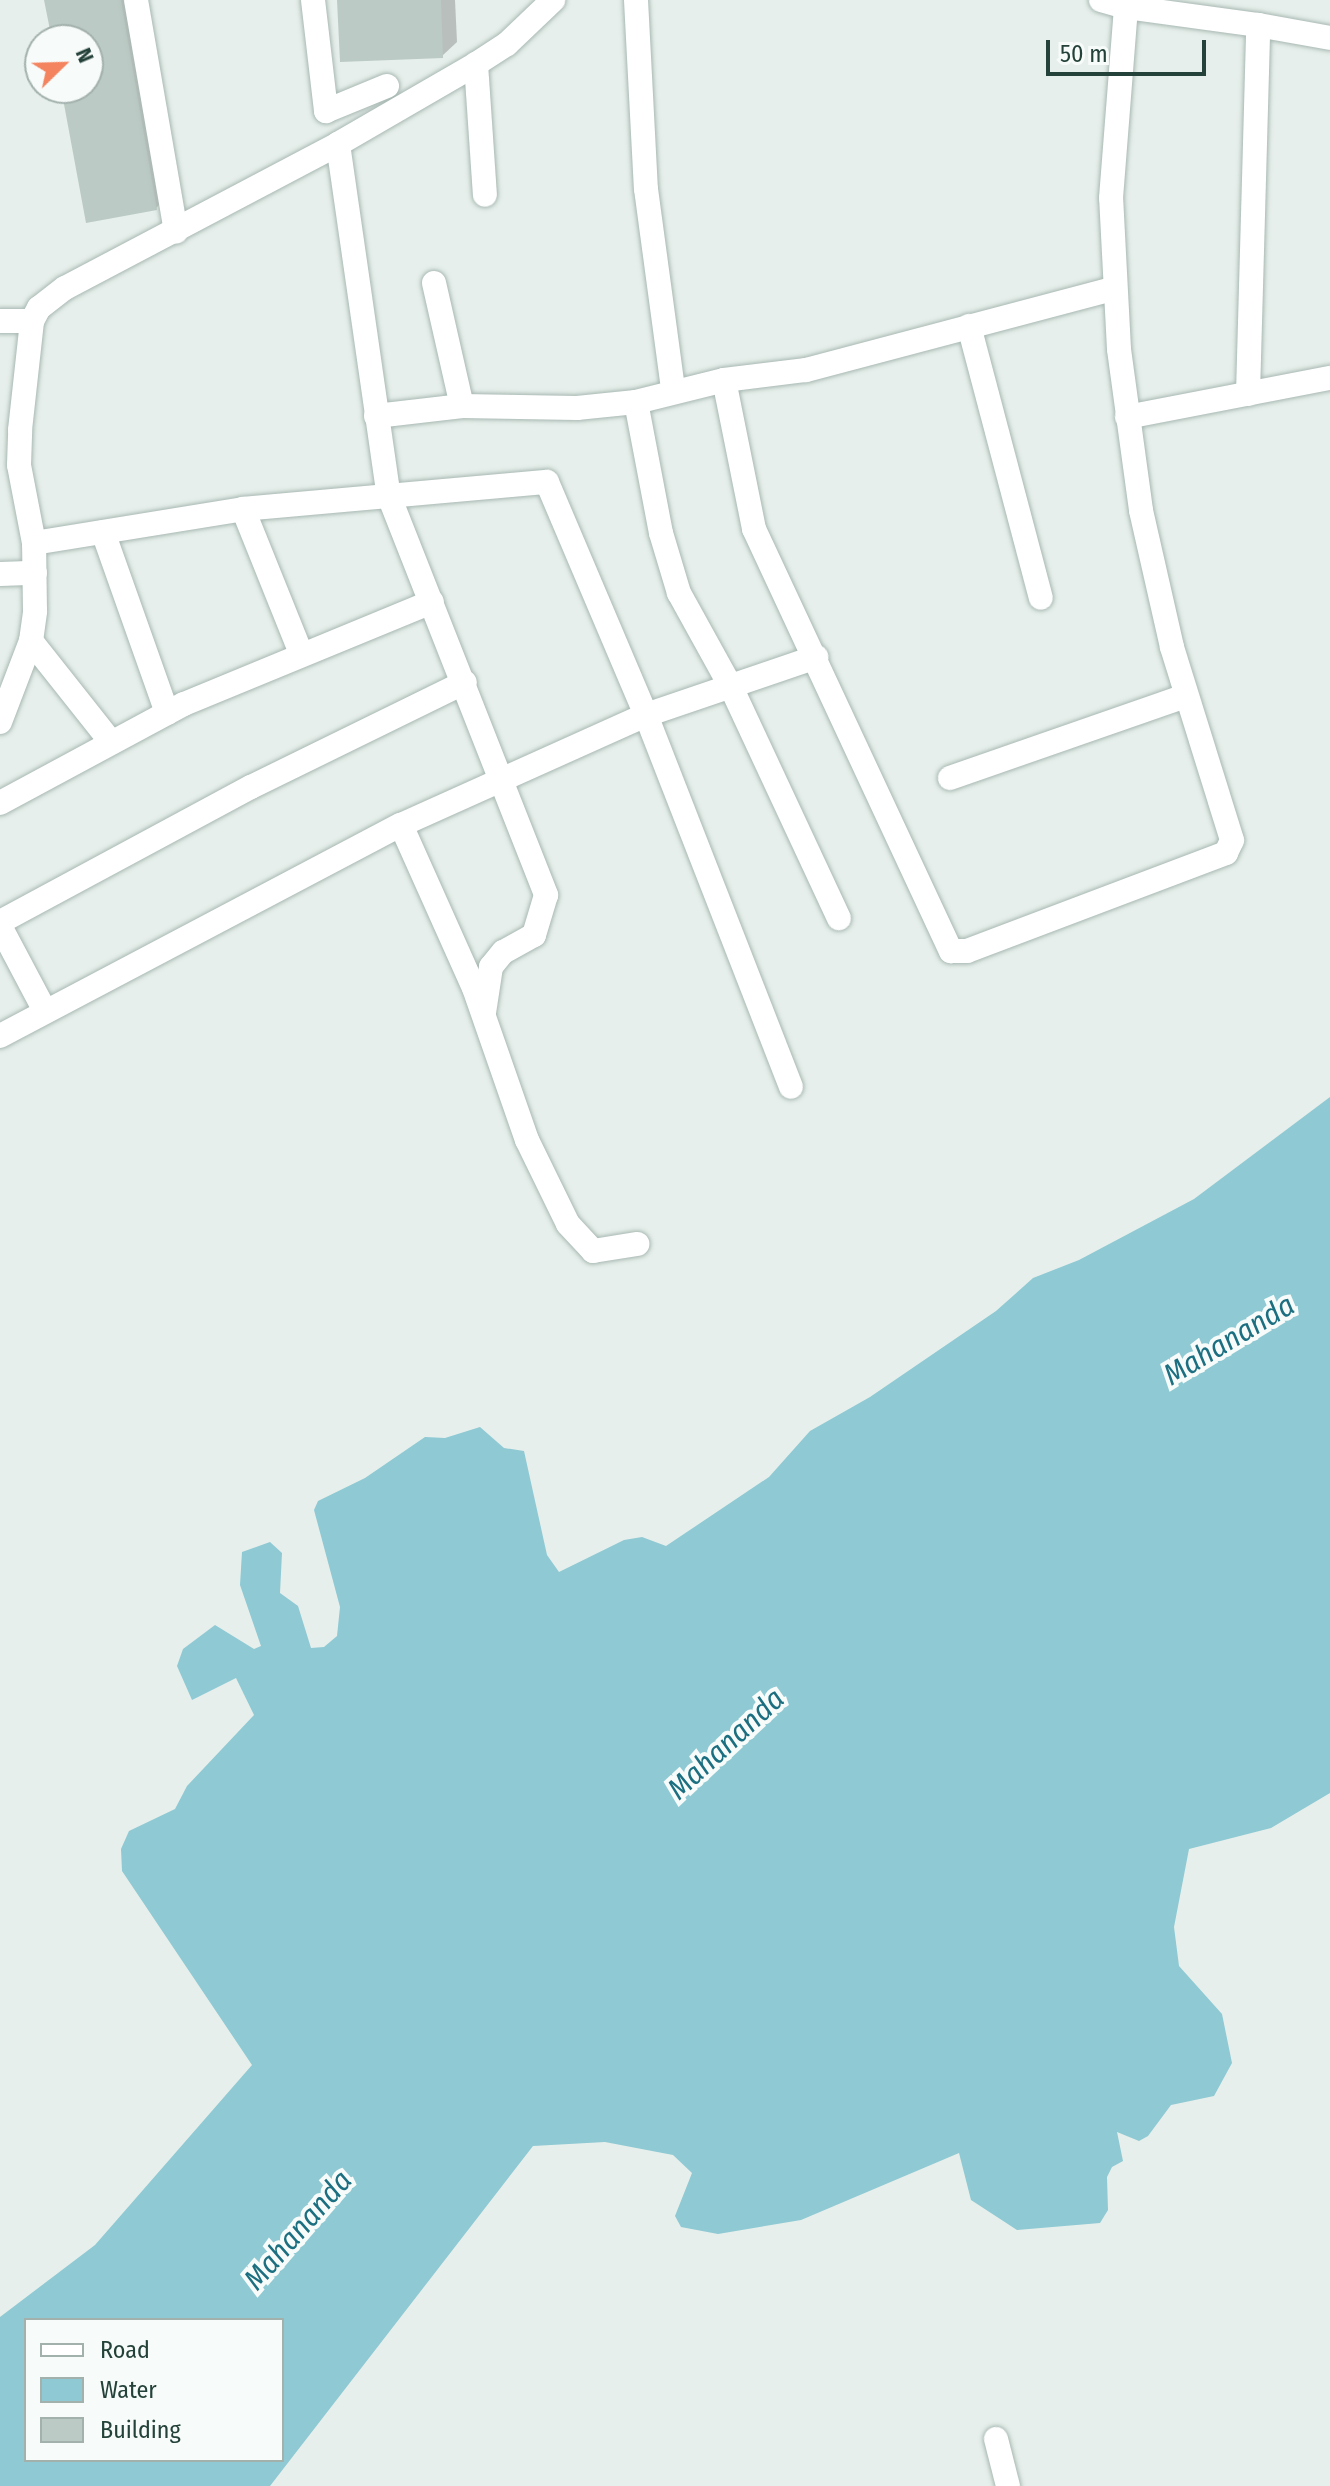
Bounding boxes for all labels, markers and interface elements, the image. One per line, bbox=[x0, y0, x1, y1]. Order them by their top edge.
north arrow bbox=[24, 24, 104, 104]
scale bar bbox=[1050, 24, 1210, 74]
text: 50 m bbox=[1060, 40, 1108, 68]
text: N bbox=[70, 44, 100, 67]
water label: Mahananda bbox=[1157, 1287, 1301, 1393]
water label: Mahananda bbox=[660, 1681, 792, 1807]
water label: Mahananda bbox=[236, 2163, 360, 2297]
legend bbox=[24, 2318, 284, 2462]
text: Road bbox=[100, 2336, 150, 2364]
text: Water bbox=[100, 2376, 157, 2404]
text: Building bbox=[100, 2416, 181, 2444]

